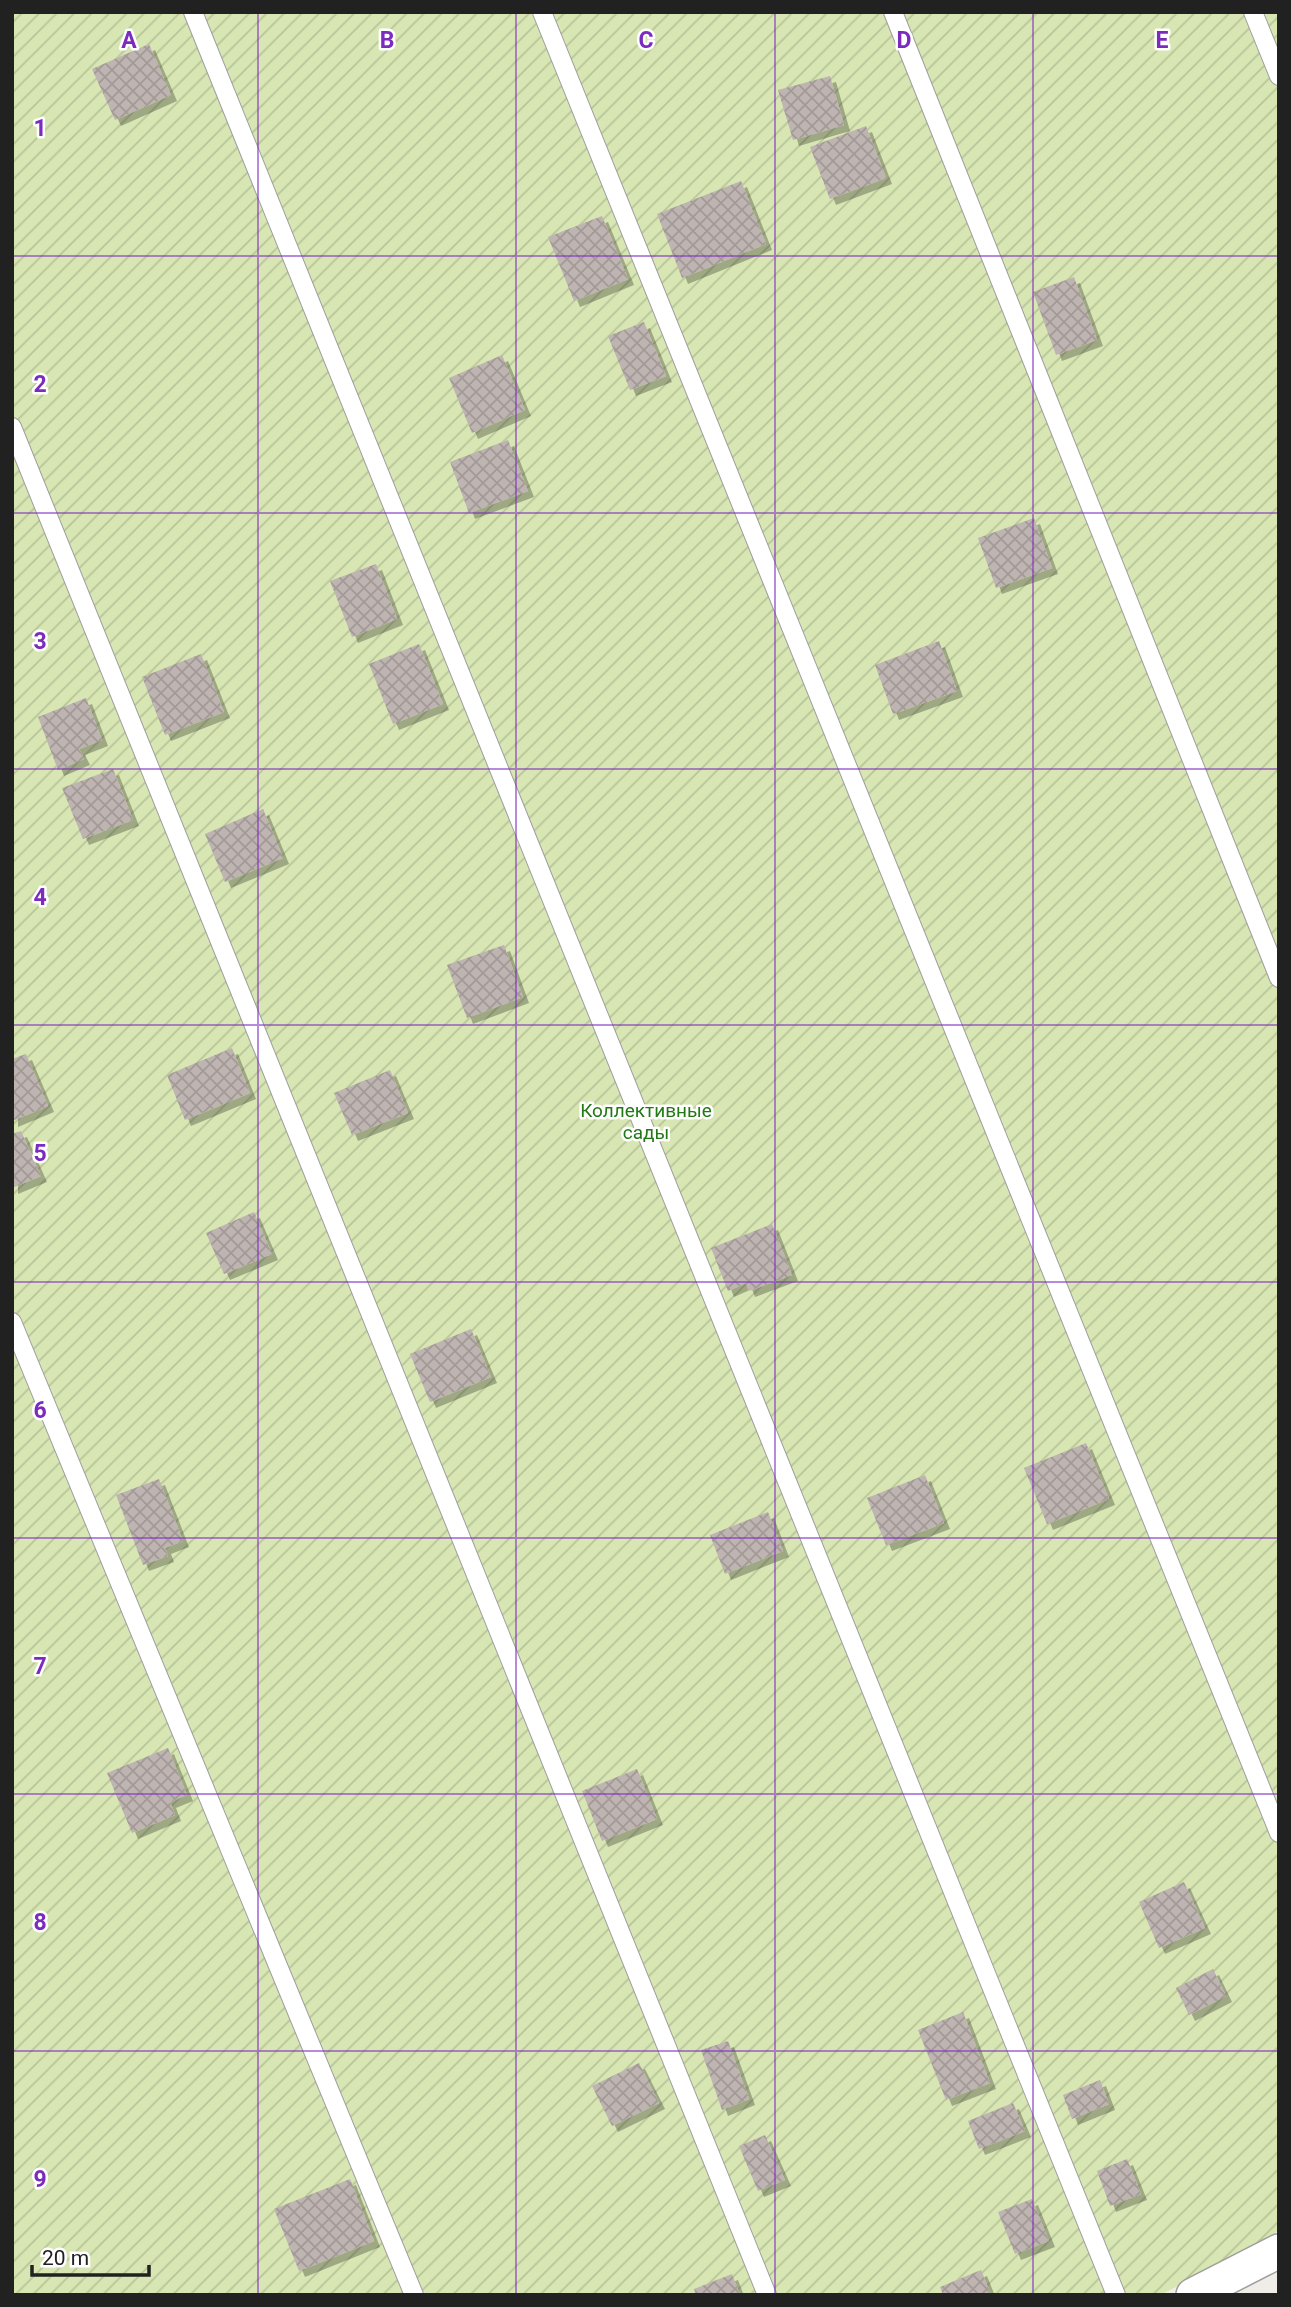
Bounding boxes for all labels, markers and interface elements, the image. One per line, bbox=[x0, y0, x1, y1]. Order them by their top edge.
text: A bbox=[121, 27, 137, 54]
text: B bbox=[380, 27, 394, 54]
text: C bbox=[638, 27, 654, 54]
text: D bbox=[897, 27, 911, 54]
text: E bbox=[1156, 27, 1169, 54]
text: 1 bbox=[33, 115, 47, 142]
text: 2 bbox=[33, 371, 47, 398]
text: 3 bbox=[33, 628, 47, 655]
text: 4 bbox=[33, 884, 47, 911]
park label: Коллективные сады bbox=[580, 1099, 712, 1144]
text: 5 bbox=[33, 1140, 47, 1167]
text: 6 bbox=[33, 1397, 47, 1424]
text: 7 bbox=[33, 1653, 47, 1680]
text: 8 bbox=[33, 1909, 47, 1936]
text: 9 bbox=[33, 2166, 47, 2193]
scale bar bbox=[32, 2234, 149, 2278]
text: 20 m bbox=[42, 2246, 89, 2270]

